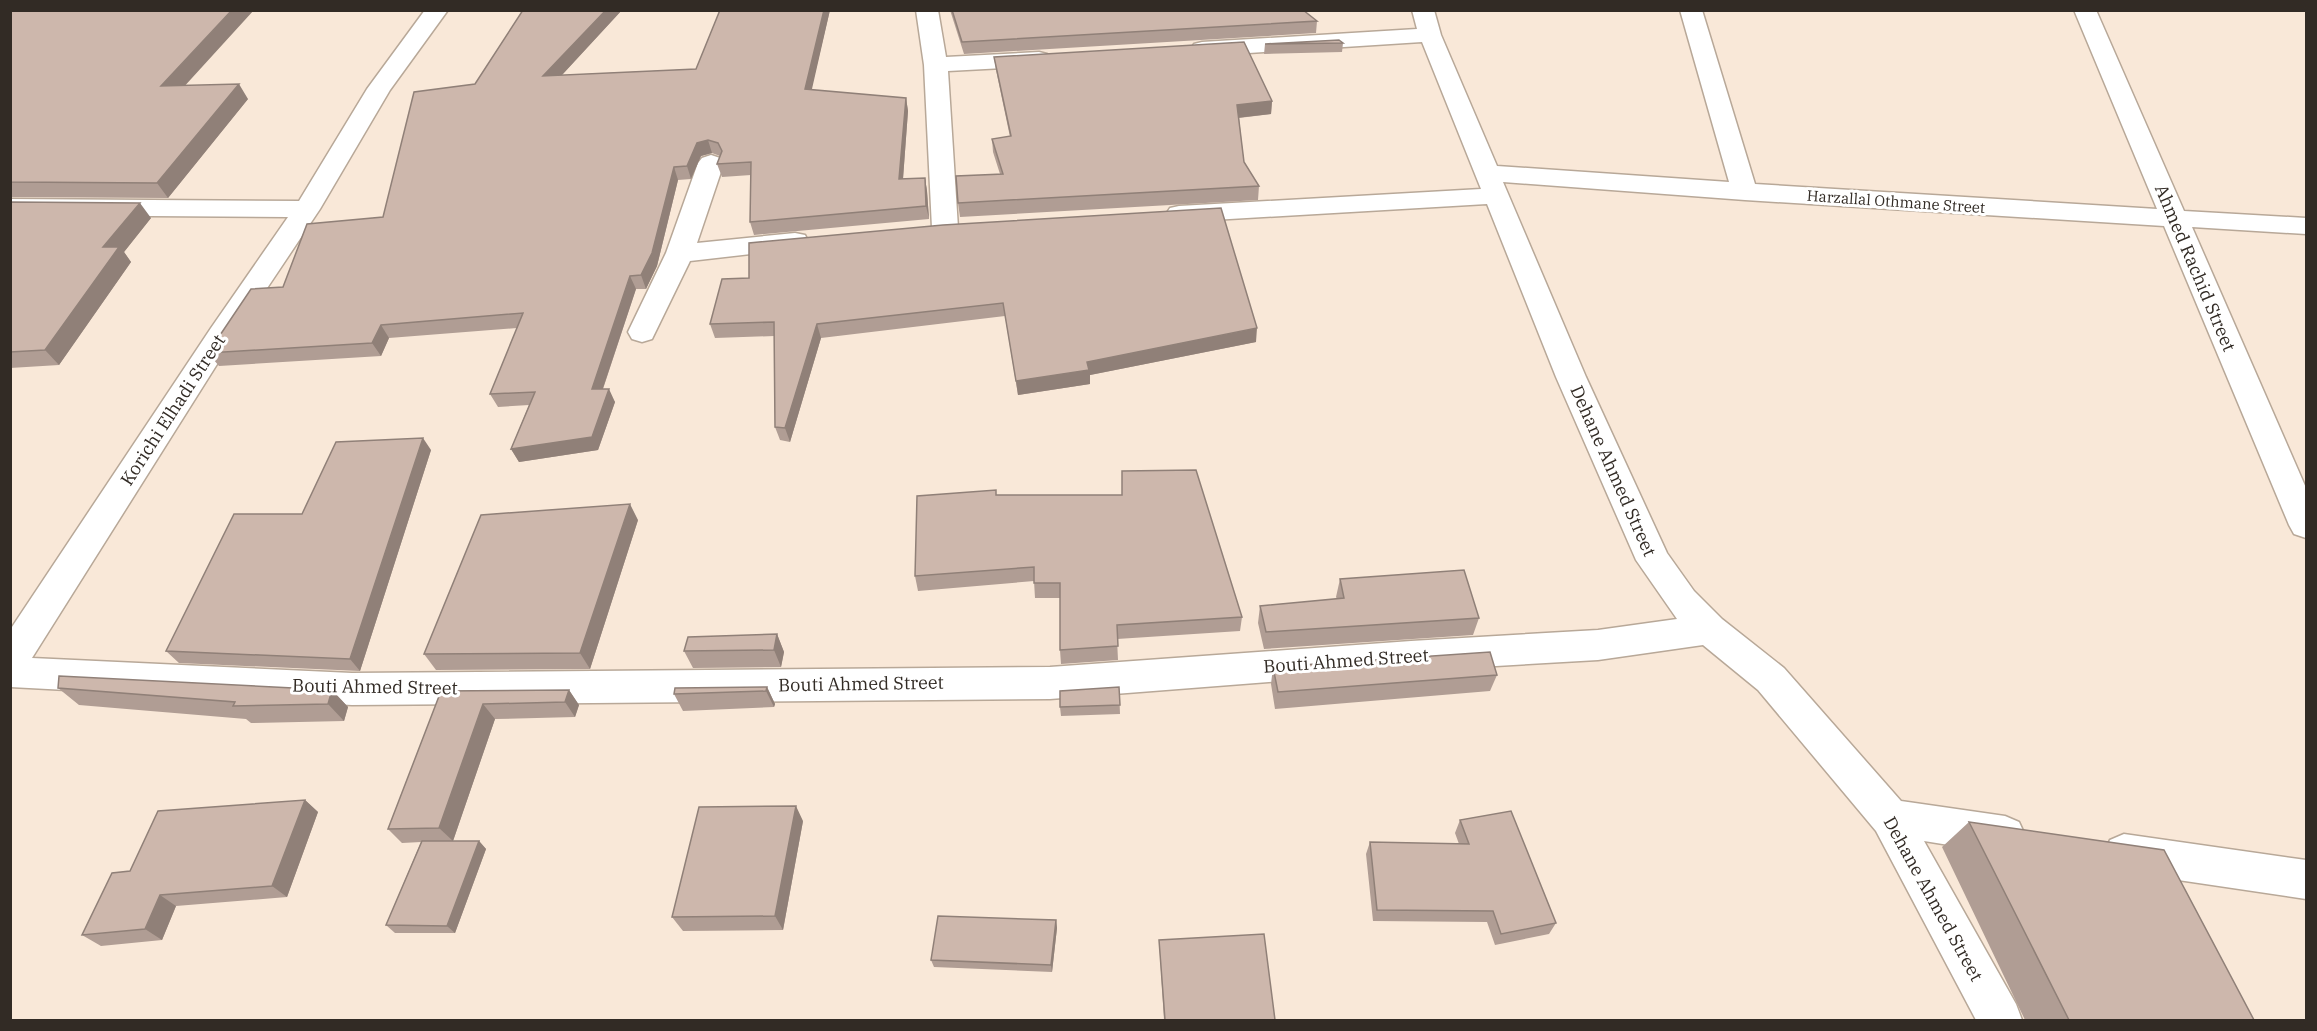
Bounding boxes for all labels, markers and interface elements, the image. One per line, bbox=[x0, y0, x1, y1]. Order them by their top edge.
street label: Ahmed Rachid Street bbox=[2150, 181, 2241, 355]
street label: Harzallal Othmane Street bbox=[1806, 186, 1986, 217]
street label: Korichi Elhadi Street bbox=[115, 330, 230, 490]
street label: Dehane Ahmed Street bbox=[1565, 382, 1662, 560]
street label: Bouti Ahmed Street bbox=[1263, 643, 1429, 678]
street label: Bouti Ahmed Street bbox=[778, 671, 944, 696]
street label: Bouti Ahmed Street bbox=[292, 674, 458, 699]
street label: Dehane Ahmed Street bbox=[1879, 812, 1988, 985]

